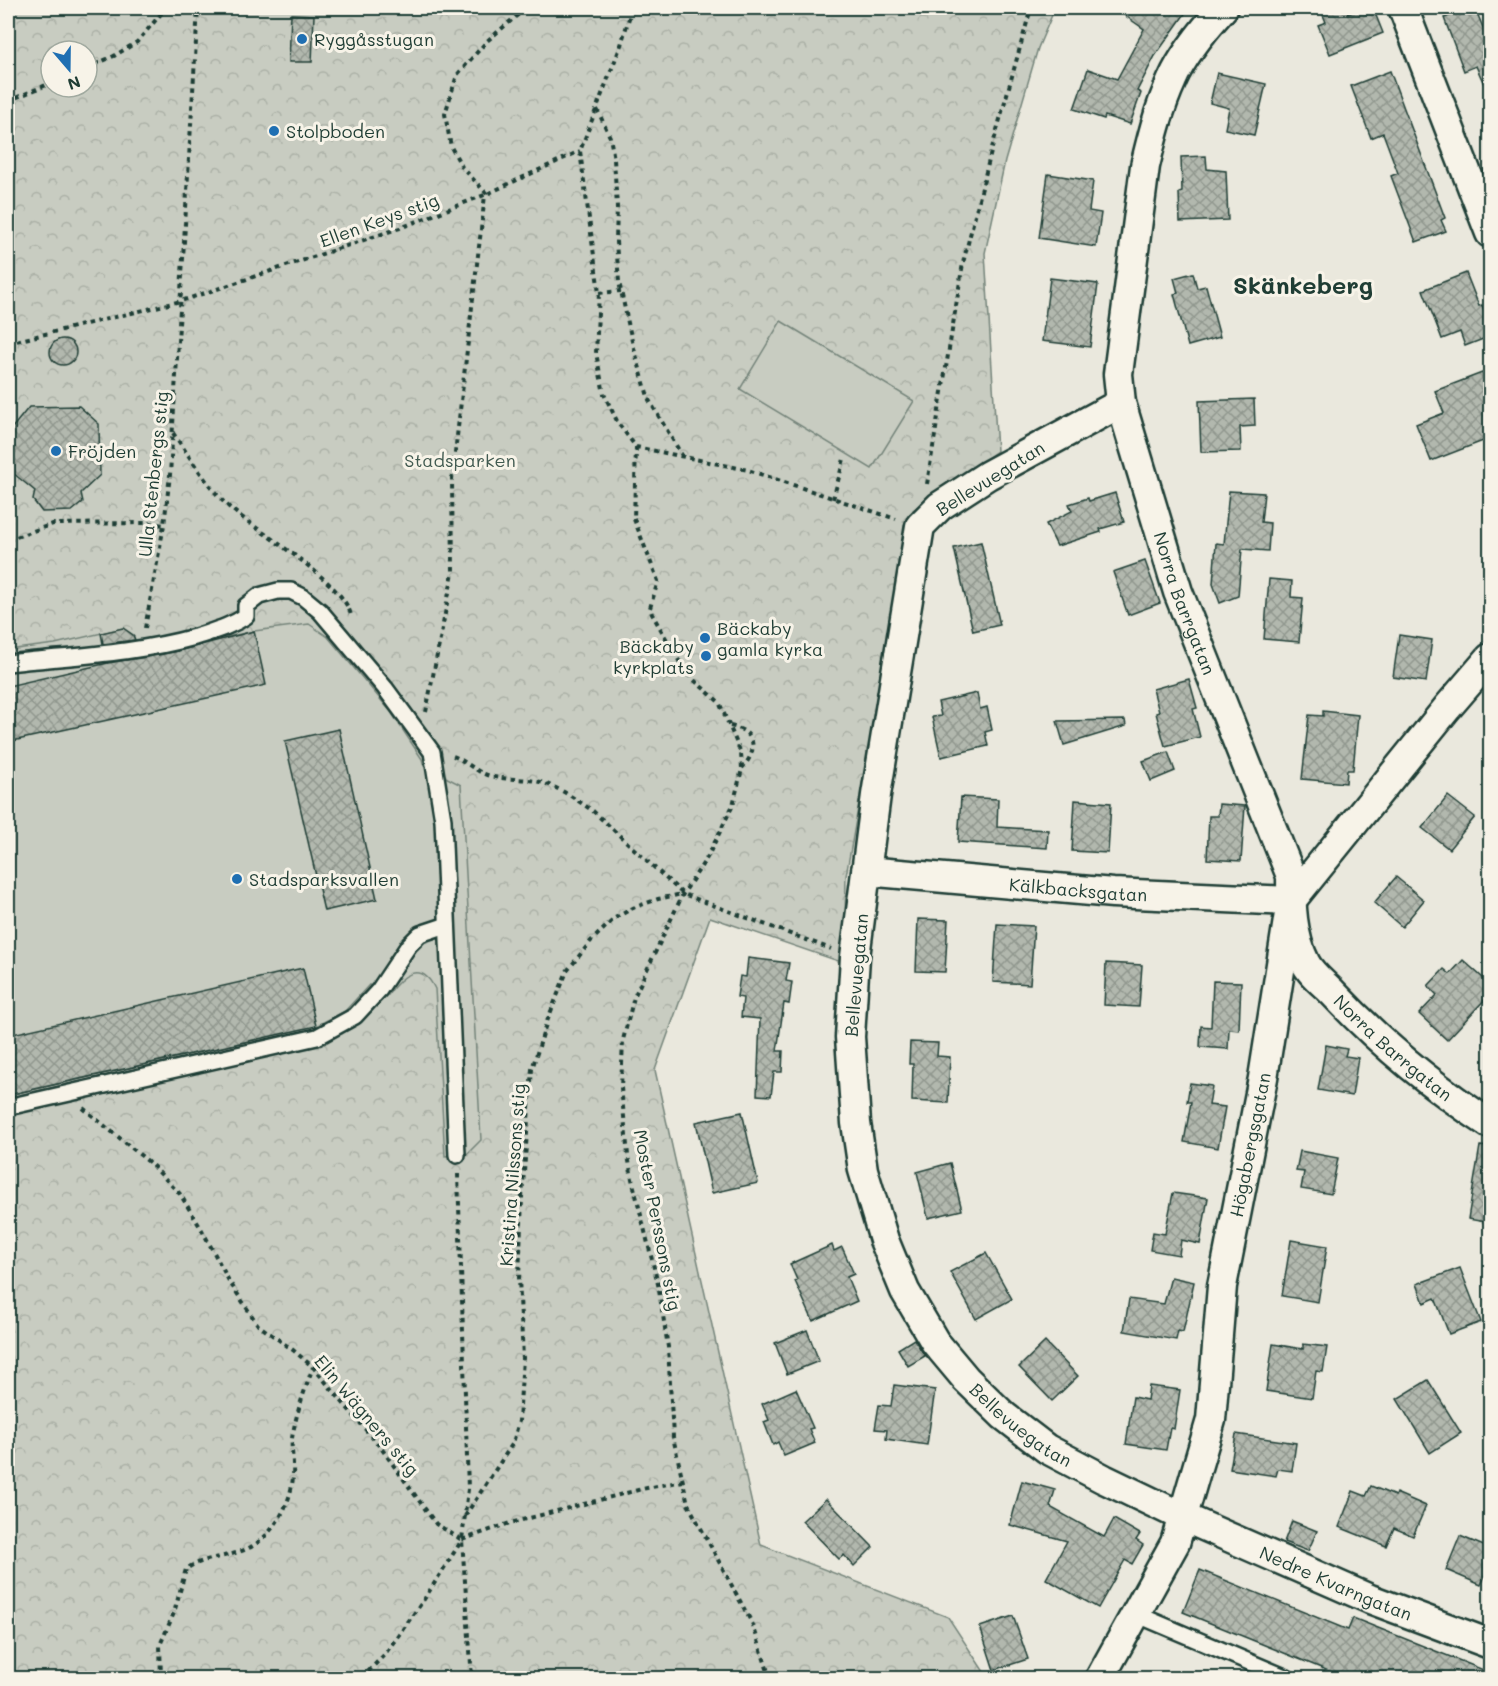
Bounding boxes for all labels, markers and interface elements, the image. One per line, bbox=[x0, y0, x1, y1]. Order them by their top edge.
place label: Ryggåsstugan bbox=[314, 27, 434, 51]
marker: Ryggåsstugan bbox=[295, 32, 309, 46]
north arrow bbox=[39, 39, 99, 99]
text: N bbox=[65, 72, 84, 96]
place label: Stolpboden bbox=[286, 119, 385, 143]
marker: Stolpboden bbox=[267, 124, 281, 138]
street label: Ellen Keys stig bbox=[316, 187, 442, 253]
district label: Skänkeberg bbox=[1233, 269, 1373, 300]
street label: Ulla Stenbergs stig bbox=[132, 390, 174, 558]
street label: Bellevuegatan bbox=[931, 435, 1049, 521]
place label: Fröjden bbox=[68, 439, 136, 463]
marker: Fröjden bbox=[49, 444, 63, 458]
park label: Stadsparken bbox=[404, 448, 516, 472]
street label: Norra Barrgatan bbox=[1149, 529, 1222, 678]
place label: Bäckaby gamla kyrka bbox=[717, 616, 823, 661]
marker: Bäckaby gamla kyrka bbox=[698, 631, 712, 645]
place label: Bäckaby kyrkplats bbox=[613, 634, 694, 679]
marker: Bäckaby kyrkplats bbox=[699, 649, 713, 663]
place label: Stadsparksvallen bbox=[249, 867, 399, 891]
marker: Stadsparksvallen bbox=[230, 872, 244, 886]
street label: Kälkbacksgatan bbox=[1008, 872, 1148, 907]
street label: Bellevuegatan bbox=[839, 912, 873, 1038]
street label: Norra Barrgatan bbox=[1329, 989, 1457, 1106]
street label: Högabergsgatan bbox=[1224, 1071, 1276, 1219]
street label: Kristina Nilssons stig bbox=[494, 1083, 530, 1267]
street label: Moster Perssons stig bbox=[629, 1127, 687, 1313]
street label: Elin Wägners stig bbox=[309, 1350, 425, 1480]
street label: Bellevuegatan bbox=[965, 1377, 1076, 1472]
street label: Nedre Kvarngatan bbox=[1256, 1540, 1415, 1626]

